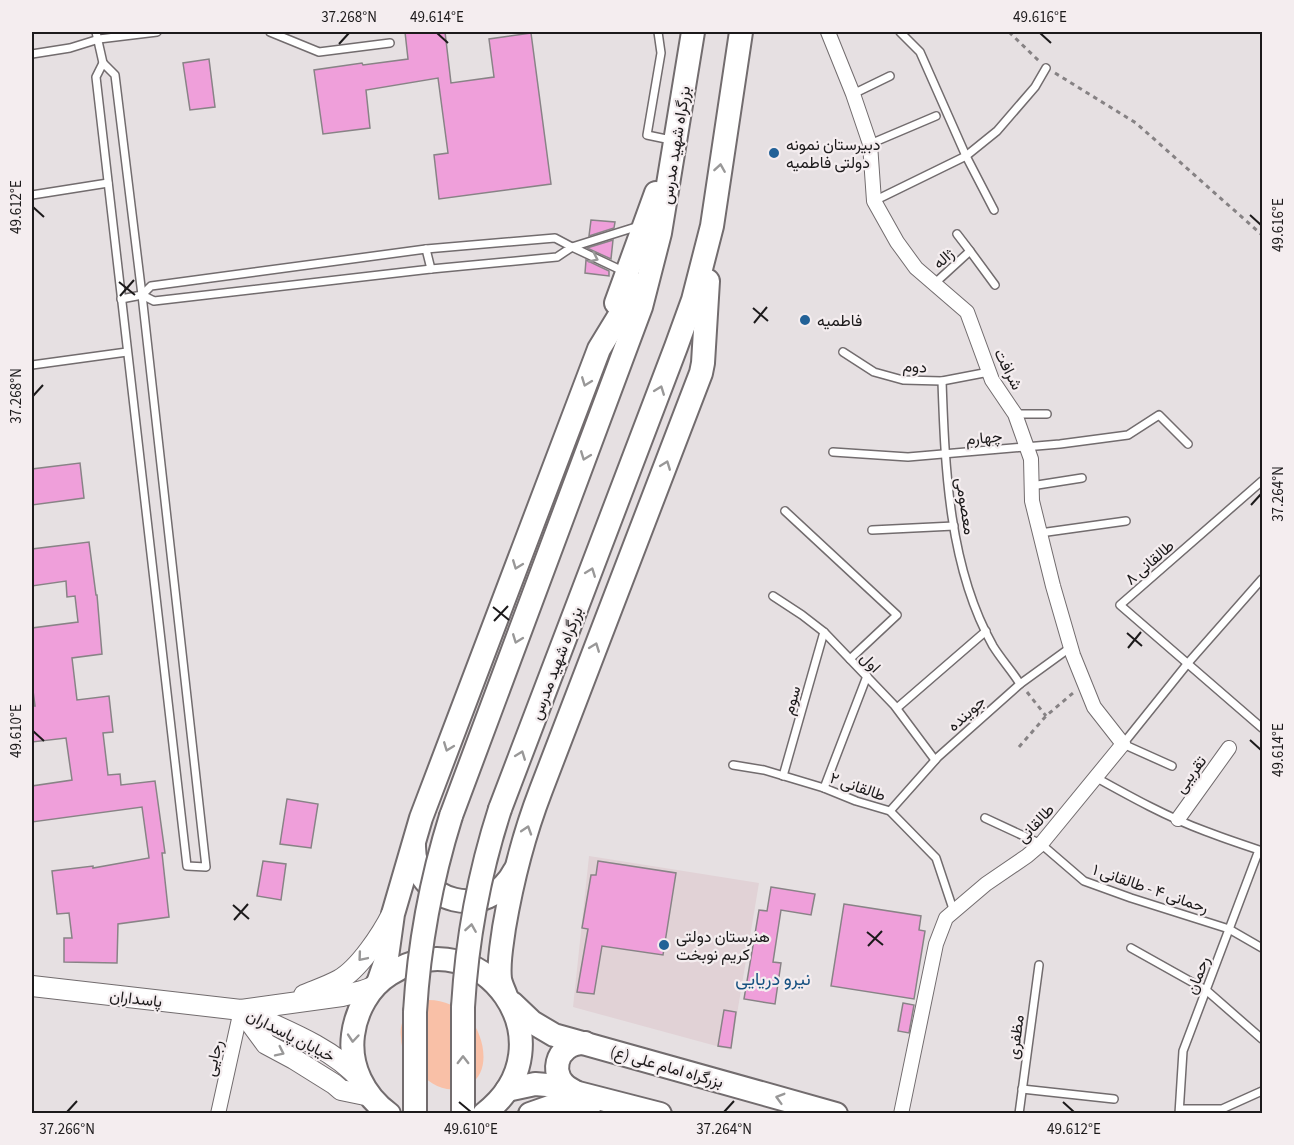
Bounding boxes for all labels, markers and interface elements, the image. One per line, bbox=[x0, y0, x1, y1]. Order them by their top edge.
text: 37.268°N bbox=[321, 7, 377, 28]
text: 49.614°E bbox=[410, 7, 464, 28]
text: 49.616°E bbox=[1013, 7, 1067, 28]
street label: بزرگراه شهید مدرس bbox=[656, 84, 696, 206]
place label: دبیرستان نمونه دولتی فاطمیه bbox=[786, 134, 880, 174]
marker: دبیرستان نمونه دولتی فاطمیه bbox=[767, 146, 781, 160]
one-way arrow bbox=[714, 163, 726, 173]
text: 49.612°E bbox=[6, 180, 27, 234]
text: 49.616°E bbox=[1268, 198, 1289, 252]
street label: ژاله bbox=[928, 243, 959, 274]
one-way arrow bbox=[588, 250, 599, 262]
place label: فاطمیه bbox=[817, 310, 862, 332]
marker: فاطمیه bbox=[798, 313, 812, 327]
street label: شرافت bbox=[988, 345, 1028, 394]
street label: دوم bbox=[902, 355, 928, 379]
text: 37.268°N bbox=[6, 368, 27, 424]
one-way arrow bbox=[581, 376, 594, 387]
one-way arrow bbox=[653, 385, 665, 396]
street label: چهارم bbox=[965, 425, 1004, 451]
one-way arrow bbox=[580, 450, 593, 461]
one-way arrow bbox=[658, 460, 671, 471]
text: 37.264°N bbox=[1268, 466, 1289, 522]
street label: معصومی bbox=[950, 476, 980, 536]
street label: طالقانی ۸ bbox=[1120, 535, 1179, 590]
one-way arrow bbox=[512, 558, 524, 569]
one-way arrow bbox=[583, 568, 596, 578]
street label: بزرگراه شهید مدرس bbox=[525, 604, 589, 723]
one-way arrow bbox=[512, 633, 524, 644]
one-way arrow bbox=[588, 642, 601, 653]
street label: اول bbox=[855, 647, 886, 678]
street label: سوم bbox=[777, 683, 807, 717]
street label: جوینده bbox=[943, 691, 991, 737]
text: 49.610°E bbox=[6, 704, 27, 758]
text: 49.614°E bbox=[1268, 723, 1289, 777]
one-way arrow bbox=[442, 741, 455, 752]
one-way arrow bbox=[514, 750, 527, 761]
street label: تقریبی bbox=[1170, 751, 1212, 798]
street label: طالقانی ۲ bbox=[827, 767, 889, 807]
street label: طالقانی bbox=[1012, 799, 1060, 848]
one-way arrow bbox=[520, 825, 532, 836]
street label: رحمانی ۴ - طالقانی ۱ bbox=[1090, 859, 1212, 919]
one-way arrow bbox=[464, 924, 477, 934]
place label: هنرستان دولتی کریم نوبخت bbox=[676, 926, 770, 966]
marker: هنرستان دولتی کریم نوبخت bbox=[657, 938, 671, 952]
one-way arrow bbox=[359, 950, 370, 961]
street label: رحمان bbox=[1181, 953, 1215, 998]
district label: نیرو دریایی bbox=[735, 967, 811, 992]
street label: پاسداران bbox=[108, 985, 163, 1013]
street label: خیابان پاسداران bbox=[243, 1004, 339, 1068]
street label: مظفری bbox=[1002, 1013, 1030, 1061]
one-way arrow bbox=[347, 1033, 360, 1043]
street label: رجایی bbox=[199, 1038, 229, 1079]
street label: بزرگراه امام علی (ع) bbox=[607, 1040, 726, 1094]
one-way arrow bbox=[274, 1044, 285, 1056]
one-way arrow bbox=[457, 1056, 469, 1065]
one-way arrow bbox=[775, 1093, 786, 1105]
text: 37.266°N bbox=[39, 1119, 95, 1140]
text: 49.610°E bbox=[444, 1119, 498, 1140]
text: 37.264°N bbox=[696, 1119, 752, 1140]
text: 49.612°E bbox=[1047, 1119, 1101, 1140]

